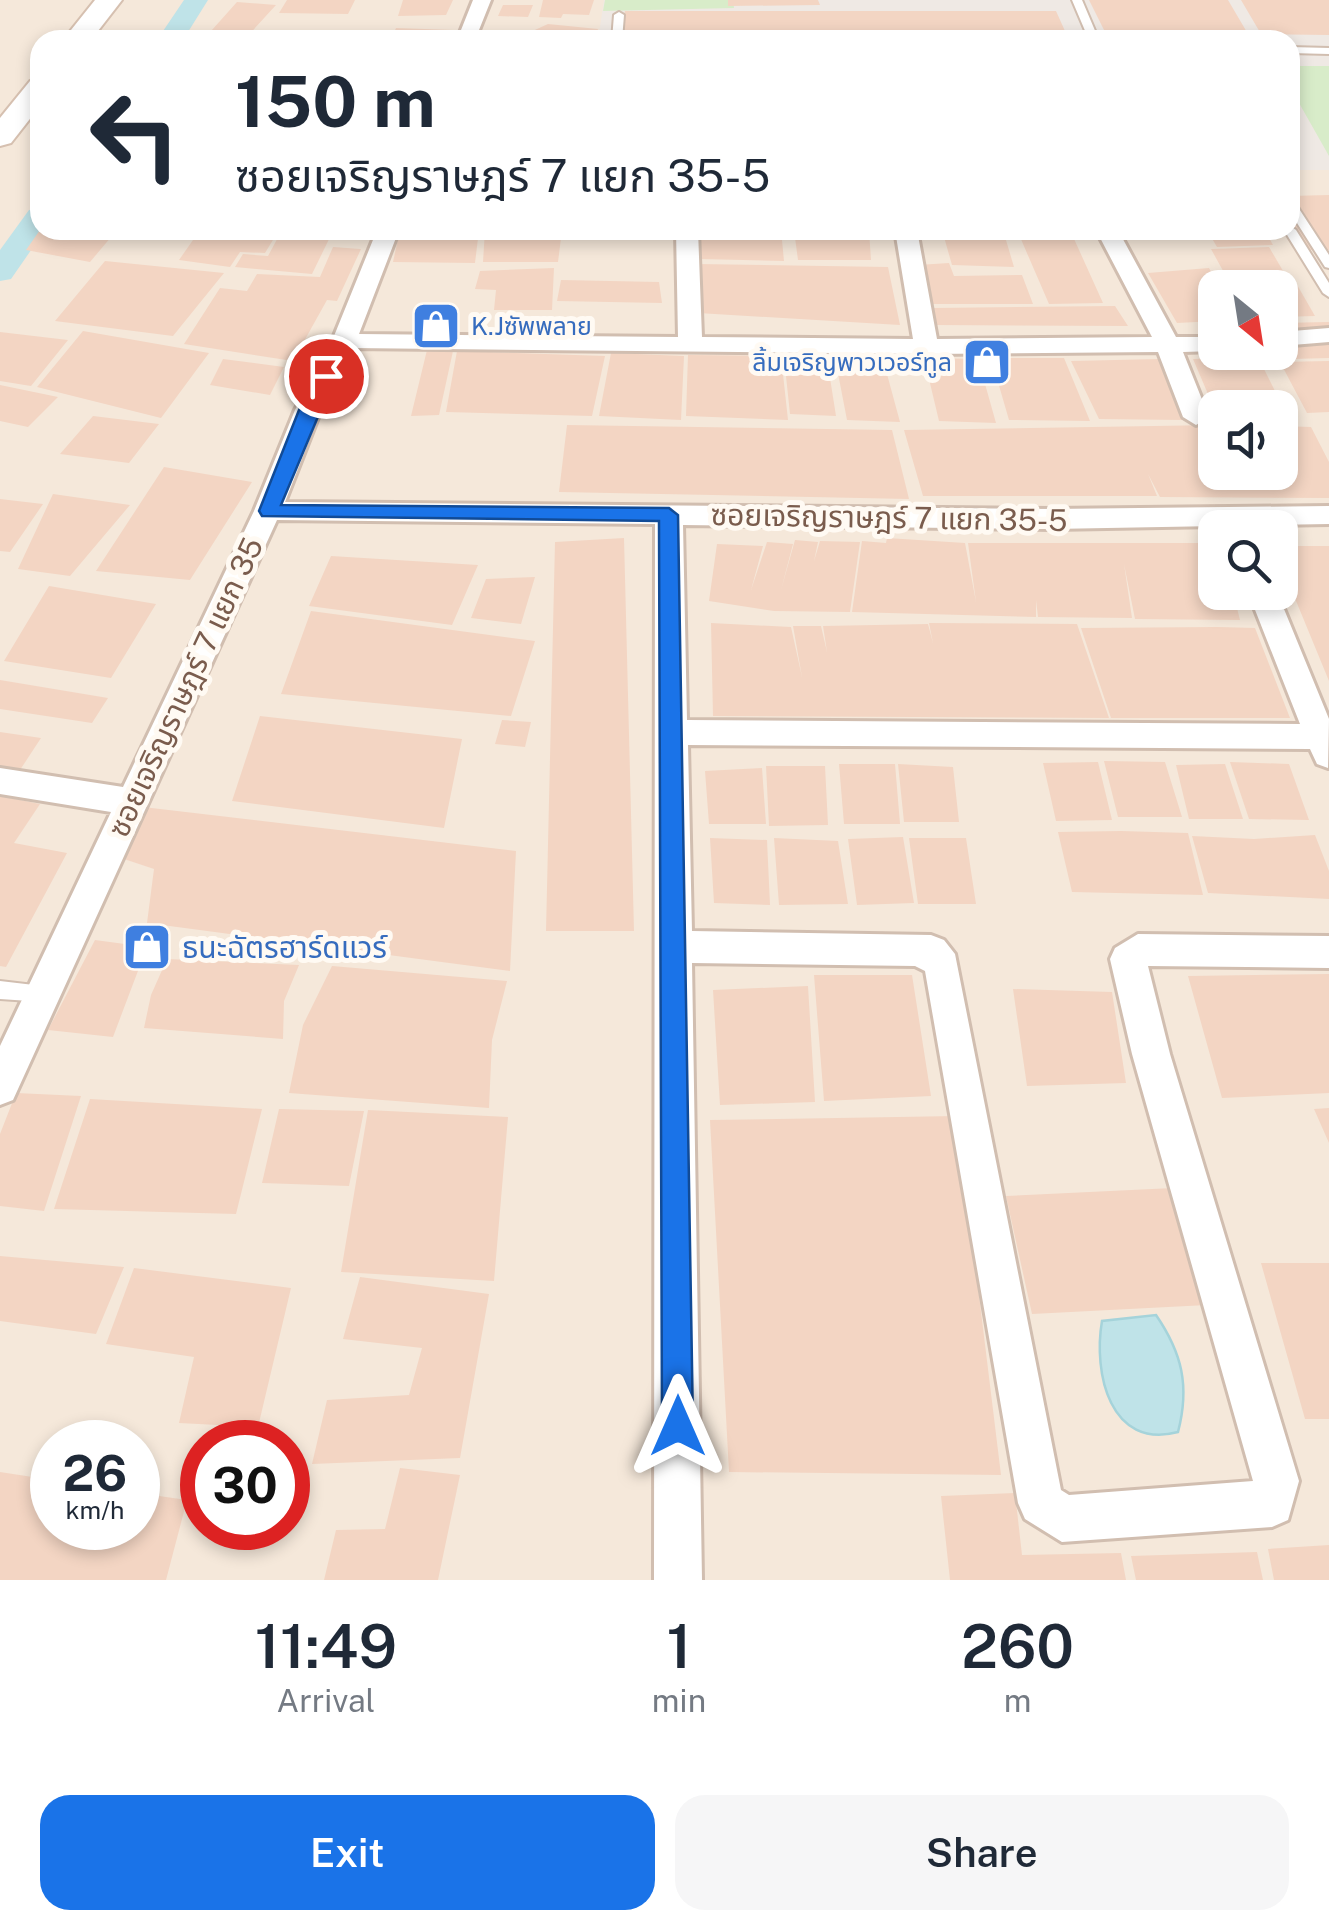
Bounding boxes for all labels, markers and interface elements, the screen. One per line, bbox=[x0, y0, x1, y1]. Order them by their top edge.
text: 150 m bbox=[235, 60, 436, 143]
icon: left bbox=[70, 70, 200, 200]
text: ซอยเจริญราษฎร์ 7 แยก 35-5 bbox=[235, 149, 770, 202]
north arrow bbox=[1198, 270, 1298, 370]
map controls bbox=[1198, 270, 1298, 610]
shop icon: K.Jซัพพลาย bbox=[410, 300, 462, 352]
place label: K.Jซัพพลาย bbox=[471, 311, 592, 341]
pin bbox=[284, 334, 369, 419]
shop icon: ลิ้มเจริญพาวเวอร์ทูล bbox=[961, 336, 1013, 388]
place label: ลิ้มเจริญพาวเวอร์ทูล bbox=[752, 346, 952, 378]
icon: arrive bbox=[299, 349, 354, 404]
button: sound bbox=[1198, 390, 1298, 490]
street label: ซอยเจริญราษฎร์ 7 แยก 35-5 bbox=[710, 496, 1068, 538]
button: search bbox=[1198, 510, 1298, 610]
street label: ซอยเจริญราษฎร์ 7 แยก 35 bbox=[100, 532, 270, 842]
shop icon: ธนะฉัตรฮาร์ดแวร์ bbox=[121, 921, 173, 973]
place label: ธนะฉัตรฮาร์ดแวร์ bbox=[182, 929, 388, 965]
position arrow bbox=[626, 1374, 730, 1478]
speed limit sign: 30 bbox=[180, 1420, 310, 1550]
text: 26 bbox=[63, 1443, 127, 1502]
text: km/h bbox=[66, 1495, 124, 1525]
text: 11:49 bbox=[255, 1611, 397, 1682]
text: 1 bbox=[666, 1611, 692, 1682]
text: 260 bbox=[961, 1611, 1074, 1682]
text: Arrival bbox=[277, 1682, 375, 1719]
text: min bbox=[652, 1682, 706, 1719]
text: m bbox=[1004, 1682, 1031, 1719]
button: Exit bbox=[40, 1795, 655, 1910]
button: Share bbox=[675, 1795, 1289, 1910]

